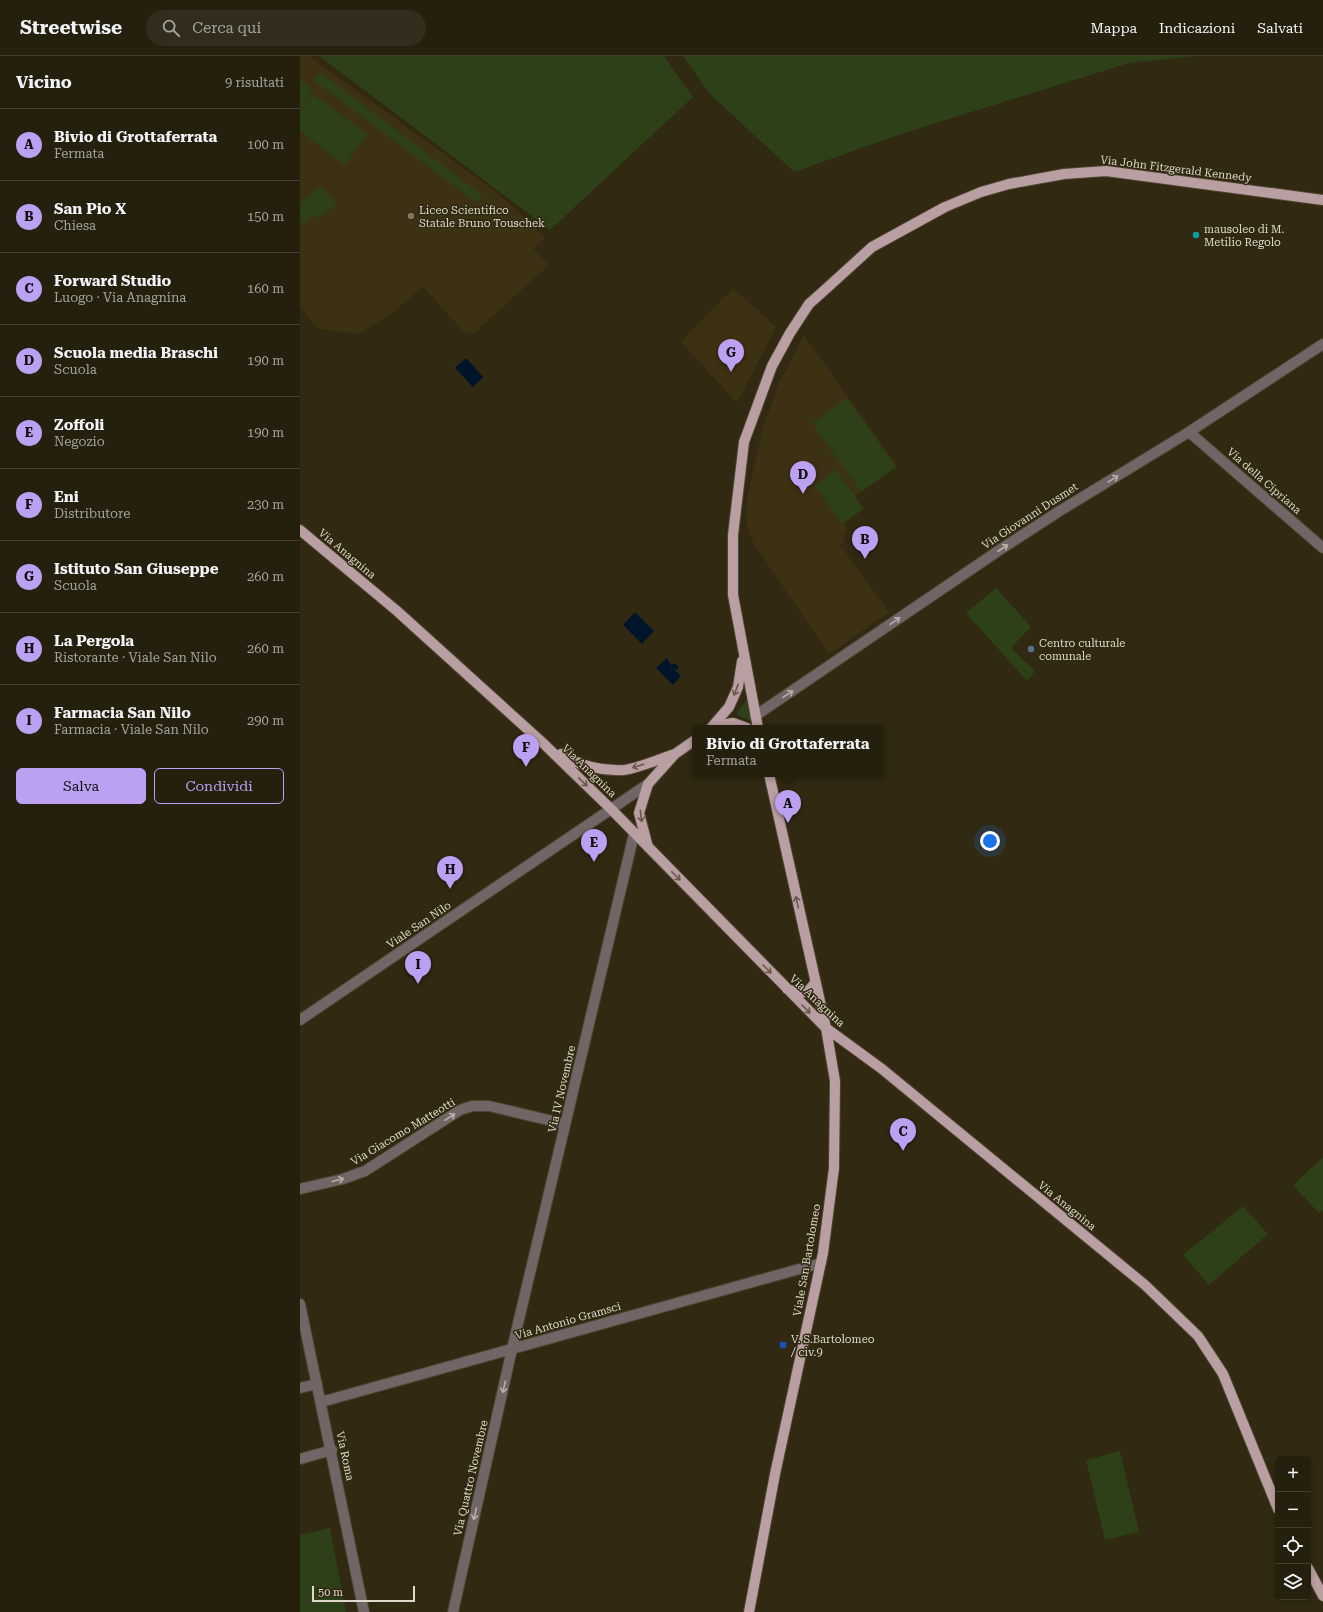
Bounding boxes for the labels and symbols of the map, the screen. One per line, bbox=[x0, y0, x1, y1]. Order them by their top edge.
street label: Via John Fitzgerald Kennedy bbox=[1100, 153, 1253, 185]
place label: Liceo Scientifico Statale Bruno Touschek bbox=[419, 204, 545, 230]
marker: Liceo Scientifico Statale Bruno Touschek bbox=[406, 211, 416, 221]
place label: mausoleo di M. Metilio Regolo bbox=[1204, 223, 1285, 249]
marker: mausoleo di M. Metilio Regolo bbox=[1191, 230, 1201, 240]
pin: G bbox=[718, 339, 744, 372]
street label: Via della Cipriana bbox=[1224, 445, 1304, 517]
pin: D bbox=[790, 461, 816, 494]
one-way arrow bbox=[1107, 474, 1119, 482]
street label: Via Giovanni Dusmet bbox=[980, 480, 1080, 552]
street label: Via Anagnina bbox=[316, 526, 378, 582]
pin: B bbox=[852, 526, 878, 559]
one-way arrow bbox=[997, 544, 1008, 552]
one-way arrow bbox=[890, 617, 901, 625]
place label: Centro culturale comunale bbox=[1039, 637, 1125, 663]
marker: Centro culturale comunale bbox=[1026, 644, 1036, 654]
one-way arrow bbox=[732, 684, 739, 697]
one-way arrow bbox=[782, 690, 793, 698]
pin: F bbox=[513, 734, 539, 767]
street label: Via Anagnina bbox=[559, 742, 619, 800]
one-way arrow bbox=[632, 763, 645, 770]
one-way arrow bbox=[578, 777, 588, 787]
pin: A bbox=[775, 790, 801, 823]
one-way arrow bbox=[637, 809, 645, 822]
pin: E bbox=[581, 829, 607, 862]
your location bbox=[980, 831, 1000, 851]
pin: H bbox=[437, 856, 463, 889]
one-way arrow bbox=[671, 871, 681, 881]
one-way arrow bbox=[793, 896, 801, 909]
street label: Viale San Nilo bbox=[384, 899, 454, 951]
pin: I bbox=[405, 951, 431, 984]
one-way arrow bbox=[762, 964, 772, 974]
street label: Via Anagnina bbox=[787, 972, 847, 1030]
one-way arrow bbox=[801, 1004, 811, 1014]
street label: Via IV Novembre bbox=[546, 1044, 578, 1134]
street label: Via Giacomo Matteotti bbox=[348, 1095, 458, 1168]
one-way arrow bbox=[444, 1112, 456, 1120]
pin: C bbox=[890, 1118, 916, 1151]
one-way arrow bbox=[331, 1176, 344, 1184]
street label: Via Anagnina bbox=[1035, 1179, 1099, 1233]
street label: Viale San Bartolomeo bbox=[791, 1203, 823, 1317]
street label: Via Antonio Gramsci bbox=[514, 1300, 623, 1342]
place label: V. S.Bartolomeo / civ.9 bbox=[790, 1333, 875, 1359]
marker: V. S.Bartolomeo / civ.9 bbox=[778, 1340, 788, 1350]
one-way arrow bbox=[499, 1381, 507, 1394]
street label: Via Quattro Novembre bbox=[451, 1419, 491, 1537]
street label: Via Roma bbox=[333, 1430, 357, 1482]
one-way arrow bbox=[471, 1507, 479, 1520]
scale bar bbox=[312, 1584, 415, 1603]

